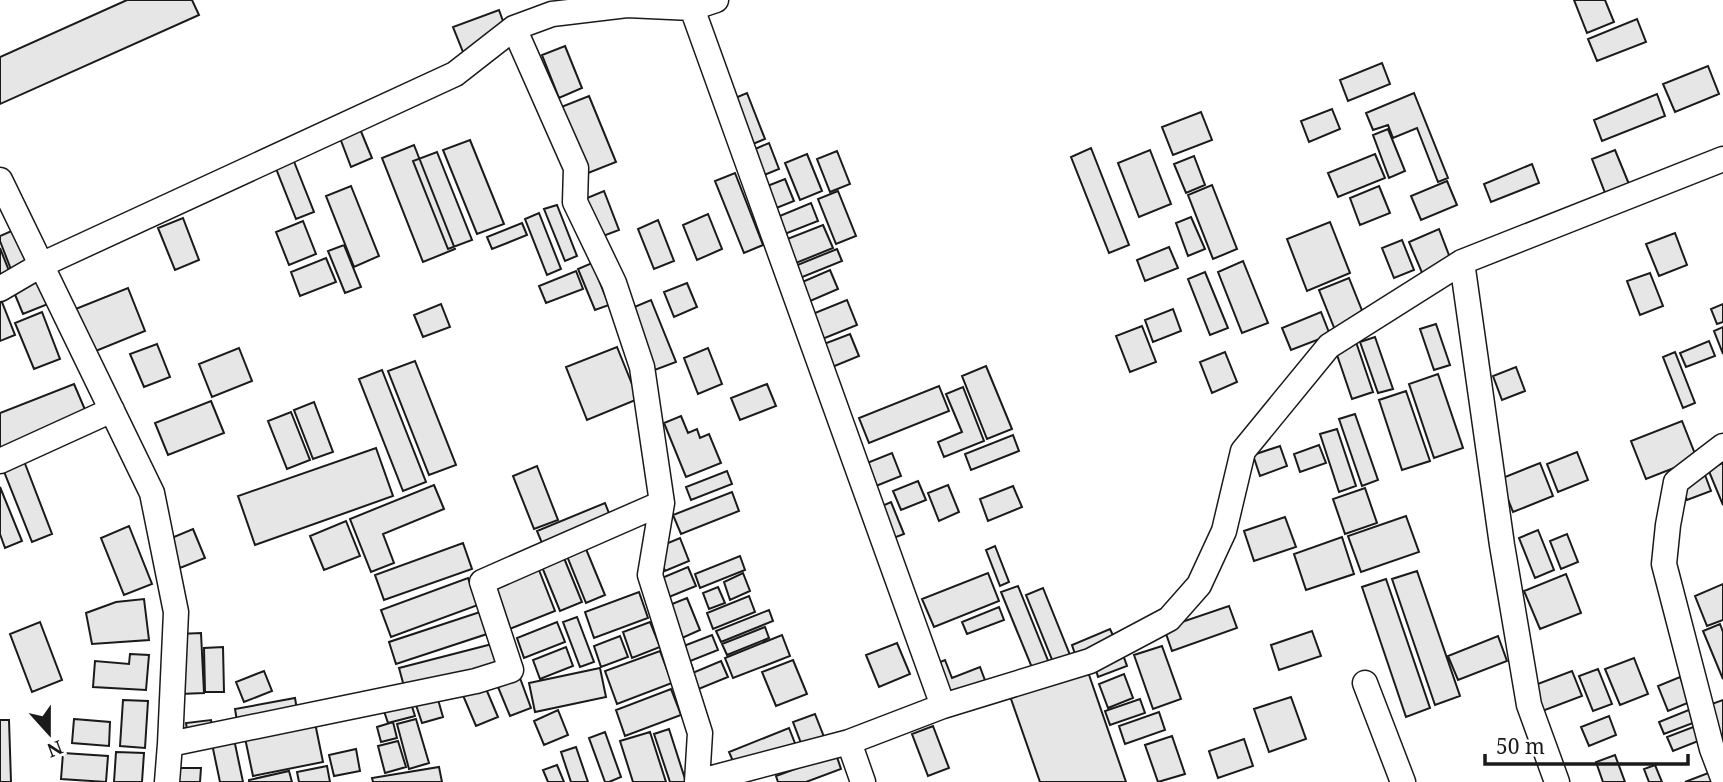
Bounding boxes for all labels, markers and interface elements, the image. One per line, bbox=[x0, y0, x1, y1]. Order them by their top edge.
north arrow bbox=[14, 698, 84, 768]
scale bar bbox=[1485, 722, 1688, 766]
text: 50 m bbox=[1496, 732, 1545, 760]
text: N bbox=[43, 734, 67, 764]

